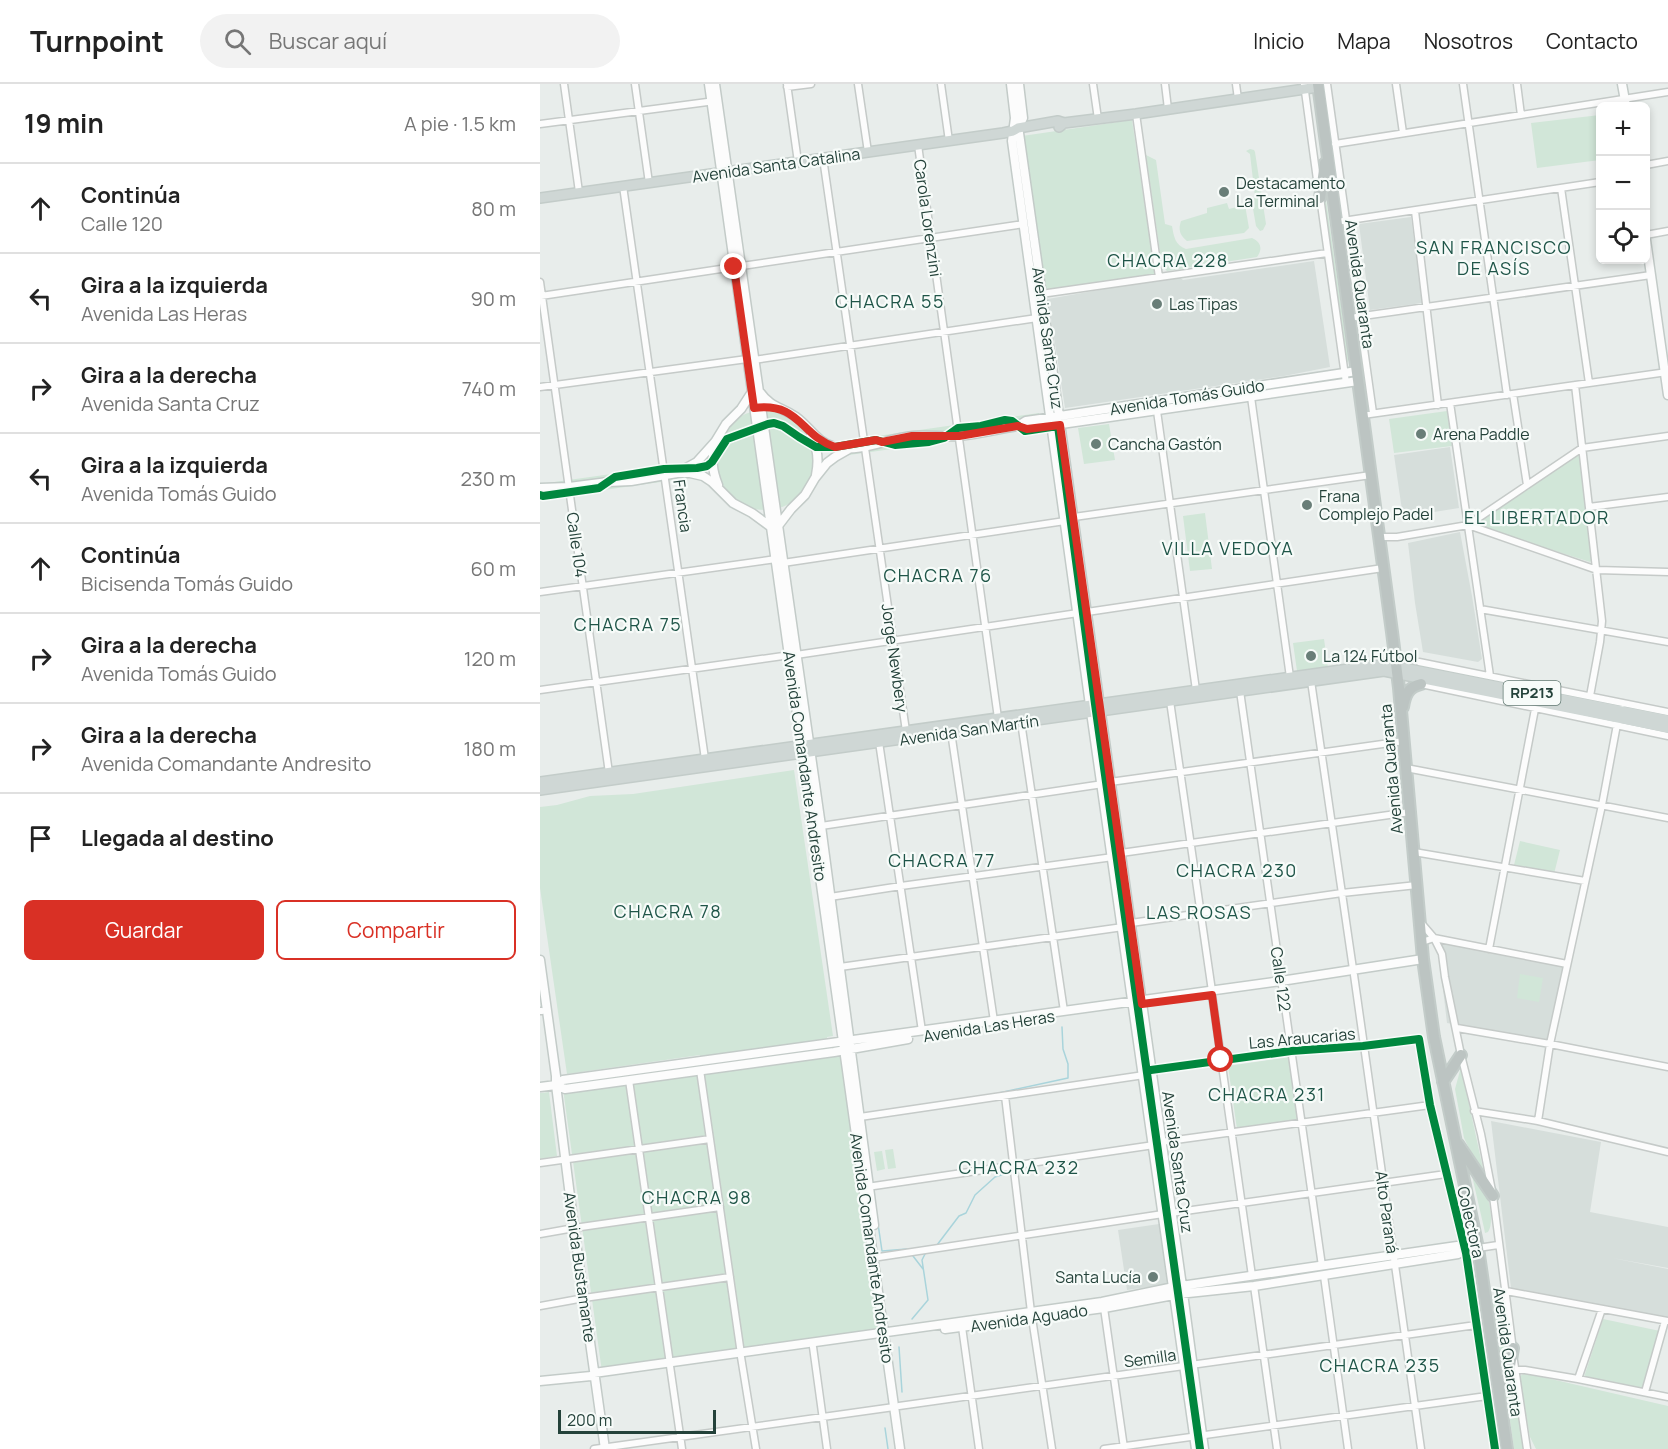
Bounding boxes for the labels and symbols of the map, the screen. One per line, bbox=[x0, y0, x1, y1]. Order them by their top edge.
street label: Avenida Santa Catalina bbox=[691, 142, 861, 188]
street label: Carola Lorenzini bbox=[909, 158, 947, 278]
place label: Destacamento La Terminal bbox=[1236, 172, 1345, 212]
marker: Destacamento La Terminal bbox=[1217, 185, 1231, 199]
street label: Avenida Quaranta bbox=[1340, 218, 1380, 350]
district label: SAN FRANCISCO DE ASÍS bbox=[1416, 235, 1572, 280]
district label: CHACRA 228 bbox=[1107, 248, 1229, 272]
route end bbox=[720, 253, 746, 279]
street label: Avenida Santa Cruz bbox=[1027, 266, 1069, 410]
district label: CHACRA 55 bbox=[835, 289, 945, 313]
place label: Las Tipas bbox=[1169, 293, 1238, 315]
marker: Las Tipas bbox=[1150, 297, 1164, 311]
street label: Avenida Tomás Guido bbox=[1108, 374, 1266, 420]
place label: Arena Paddle bbox=[1433, 423, 1530, 445]
marker: Arena Paddle bbox=[1414, 427, 1428, 441]
place label: Cancha Gastón bbox=[1108, 433, 1222, 455]
marker: Cancha Gastón bbox=[1089, 437, 1103, 451]
street label: Francia bbox=[668, 478, 698, 534]
place label: Frana Complejo Padel bbox=[1319, 485, 1433, 525]
marker: Frana Complejo Padel bbox=[1300, 498, 1314, 512]
district label: EL LIBERTADOR bbox=[1464, 505, 1610, 529]
street label: Calle 104 bbox=[562, 511, 592, 579]
district label: VILLA VEDOYA bbox=[1162, 536, 1294, 560]
district label: CHACRA 76 bbox=[883, 563, 993, 587]
street label: Jorge Newbery bbox=[876, 602, 914, 714]
district label: CHACRA 75 bbox=[574, 612, 682, 636]
place label: La 124 Fútbol bbox=[1323, 645, 1418, 667]
street label: Avenida Comandante Andresito bbox=[778, 649, 832, 883]
marker: La 124 Fútbol bbox=[1304, 649, 1318, 663]
road number: RP213 bbox=[1504, 681, 1560, 705]
street label: Avenida Quaranta bbox=[1374, 703, 1408, 835]
street label: Avenida San Martín bbox=[898, 709, 1040, 751]
district label: CHACRA 77 bbox=[888, 848, 996, 872]
district label: CHACRA 230 bbox=[1176, 858, 1298, 882]
district label: CHACRA 78 bbox=[614, 899, 722, 923]
district label: LAS ROSAS bbox=[1146, 900, 1252, 924]
street label: Calle 122 bbox=[1266, 945, 1296, 1013]
street label: Avenida Las Heras bbox=[922, 1005, 1056, 1047]
street label: Las Araucarias bbox=[1248, 1022, 1356, 1054]
route start bbox=[1207, 1046, 1233, 1072]
district label: CHACRA 231 bbox=[1208, 1082, 1326, 1106]
street label: Avenida Santa Cruz bbox=[1157, 1090, 1199, 1234]
street label: Avenida Comandante Andresito bbox=[845, 1131, 899, 1365]
district label: CHACRA 232 bbox=[959, 1155, 1079, 1179]
street label: Alto Paraná bbox=[1370, 1169, 1404, 1255]
street label: Colectora bbox=[1452, 1184, 1490, 1260]
district label: CHACRA 98 bbox=[642, 1185, 752, 1209]
street label: Avenida Bustamante bbox=[559, 1190, 601, 1344]
place label: Santa Lucía bbox=[1055, 1266, 1141, 1288]
marker: Santa Lucía bbox=[1146, 1270, 1160, 1284]
street label: Avenida Quaranta bbox=[1488, 1286, 1528, 1418]
street label: Avenida Aguado bbox=[969, 1299, 1089, 1337]
street label: Semilla bbox=[1122, 1343, 1178, 1373]
district label: CHACRA 235 bbox=[1319, 1353, 1441, 1377]
scale bar bbox=[558, 1407, 716, 1434]

